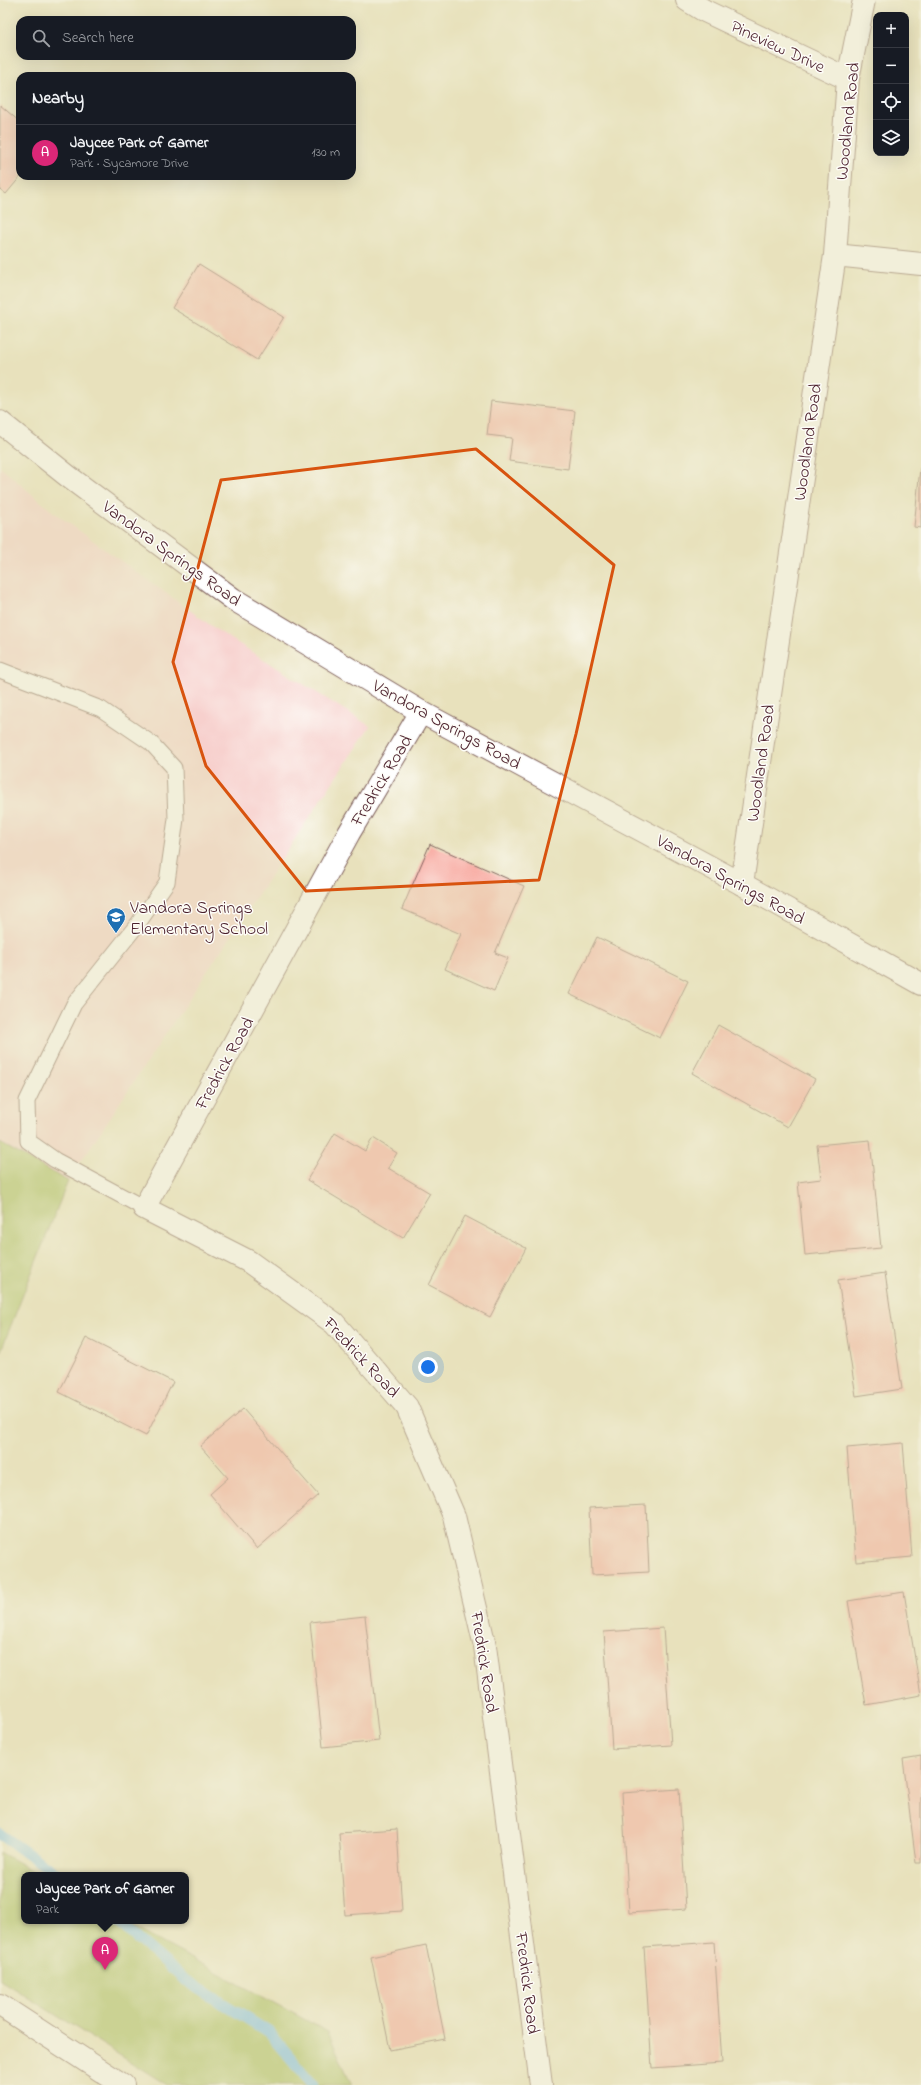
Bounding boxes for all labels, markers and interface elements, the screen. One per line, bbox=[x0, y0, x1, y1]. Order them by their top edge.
map controls bbox=[873, 12, 909, 156]
button: + bbox=[873, 12, 909, 48]
street label: Pineview Drive bbox=[726, 15, 830, 81]
search box bbox=[16, 16, 356, 60]
icon: search bbox=[30, 27, 52, 49]
text: Search here bbox=[62, 27, 134, 49]
button: − bbox=[873, 48, 909, 84]
street label: Woodland Road bbox=[830, 61, 868, 181]
button: locate bbox=[873, 84, 909, 120]
text: Nearby bbox=[32, 86, 84, 111]
button: layers bbox=[873, 120, 909, 156]
text: Jaycee Park of Garner bbox=[70, 132, 208, 154]
text: A bbox=[41, 143, 49, 162]
text: 130 m bbox=[312, 143, 340, 162]
text: Park · Sycamore Drive bbox=[70, 154, 189, 173]
street label: Woodland Road bbox=[788, 382, 830, 503]
street label: Vandora Springs Road bbox=[95, 495, 246, 615]
street label: Vandora Springs Road bbox=[366, 674, 525, 778]
street label: Woodland Road bbox=[741, 703, 783, 824]
street label: Fredrick Road bbox=[345, 730, 420, 832]
street label: Vandora Springs Road bbox=[650, 829, 809, 933]
place label: Vandora Springs Elementary School bbox=[129, 896, 268, 943]
school or university icon: Vandora Springs Elementary School bbox=[105, 906, 127, 934]
street label: Fredrick Road bbox=[189, 1013, 262, 1116]
street label: Fredrick Road bbox=[315, 1311, 405, 1405]
your location bbox=[418, 1357, 438, 1377]
street label: Fredrick Road bbox=[462, 1609, 504, 1715]
popup bbox=[21, 1872, 189, 1924]
text: Jaycee Park of Garner bbox=[36, 1878, 174, 1900]
text: Park bbox=[36, 1900, 59, 1919]
street label: Fredrick Road bbox=[507, 1930, 545, 2036]
pin: A bbox=[92, 1937, 118, 1970]

